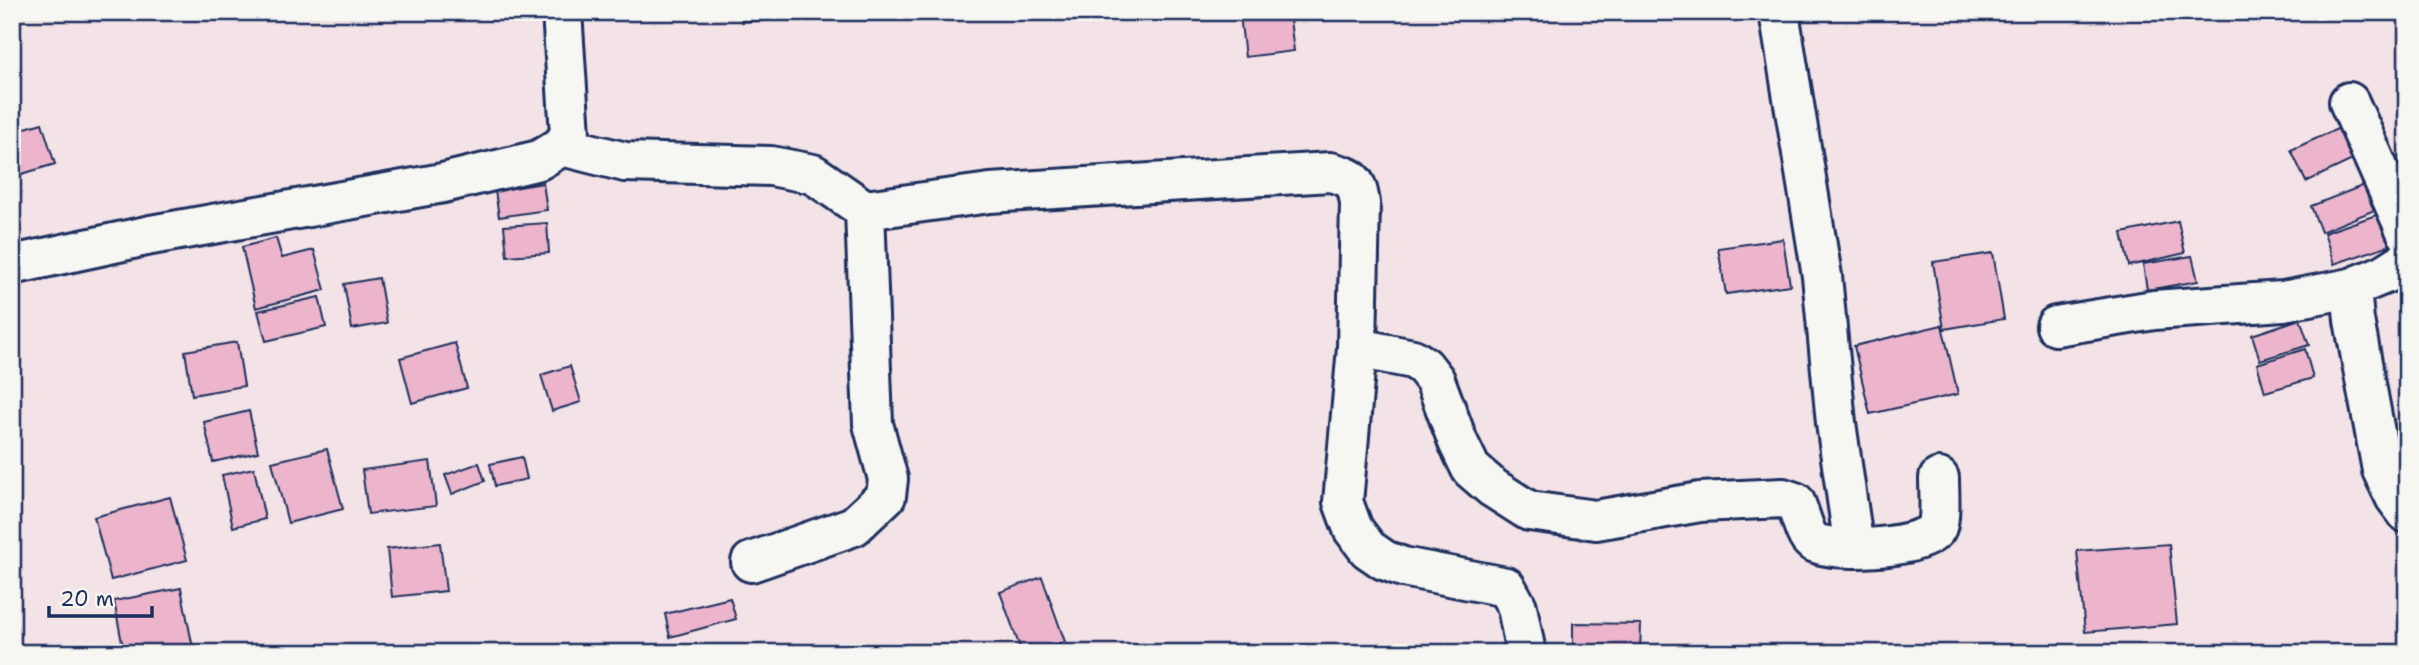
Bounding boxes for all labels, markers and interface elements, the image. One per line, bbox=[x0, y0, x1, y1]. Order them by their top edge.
scale bar bbox=[49, 574, 152, 618]
text: 20 m bbox=[60, 585, 114, 613]

